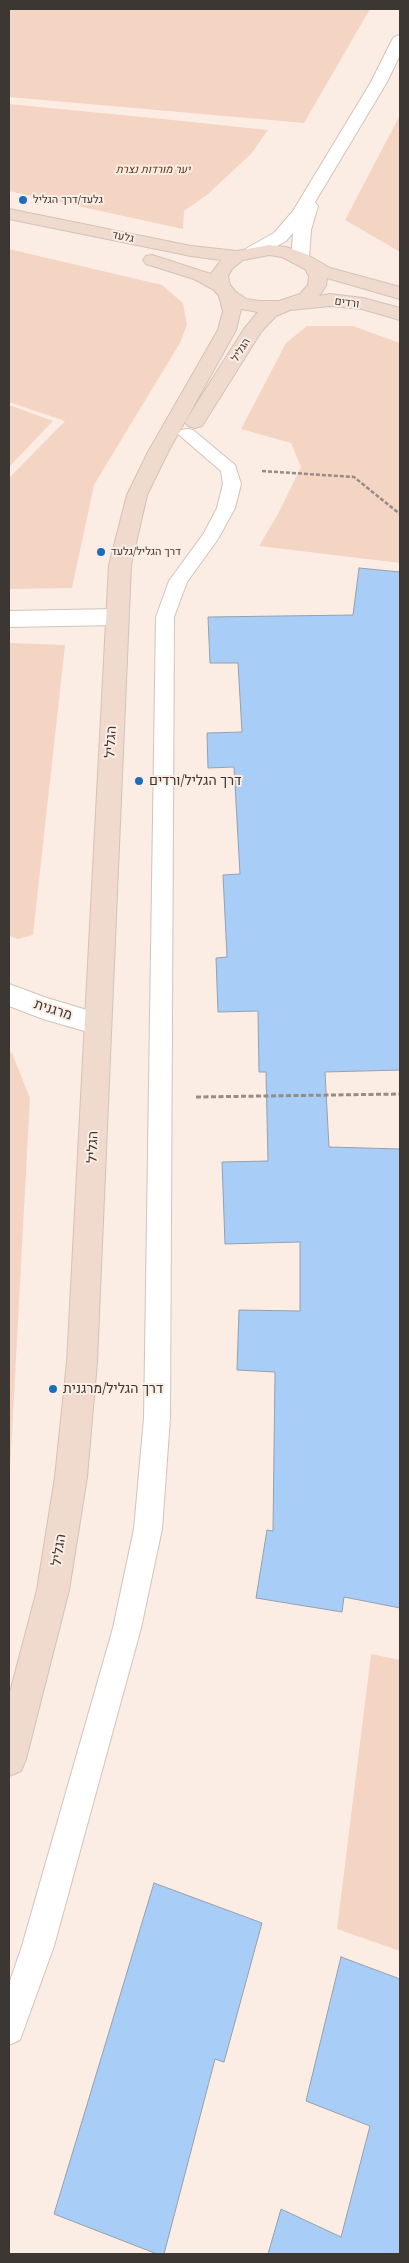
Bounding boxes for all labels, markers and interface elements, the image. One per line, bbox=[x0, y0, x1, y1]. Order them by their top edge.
park label: יער מורדות נצרת bbox=[116, 163, 190, 177]
place label: גלעד/דרך הגליל bbox=[33, 193, 103, 207]
marker: גלעד/דרך הגליל bbox=[17, 194, 29, 206]
street label: גלעד bbox=[111, 228, 135, 246]
street label: ורדים bbox=[334, 295, 360, 311]
street label: הגליל bbox=[229, 336, 253, 364]
place label: דרך הגליל/גלעד bbox=[111, 545, 181, 559]
marker: דרך הגליל/גלעד bbox=[95, 546, 107, 558]
street label: הגליל bbox=[102, 725, 120, 759]
place label: דרך הגליל/ורדים bbox=[149, 773, 241, 789]
marker: דרך הגליל/ורדים bbox=[133, 775, 145, 787]
street label: מרגנית bbox=[32, 996, 74, 1024]
street label: הגליל bbox=[84, 1131, 102, 1163]
place label: דרך הגליל/מרגנית bbox=[63, 1381, 163, 1397]
marker: דרך הגליל/מרגנית bbox=[47, 1383, 59, 1395]
street label: הגליל bbox=[48, 1533, 70, 1567]

